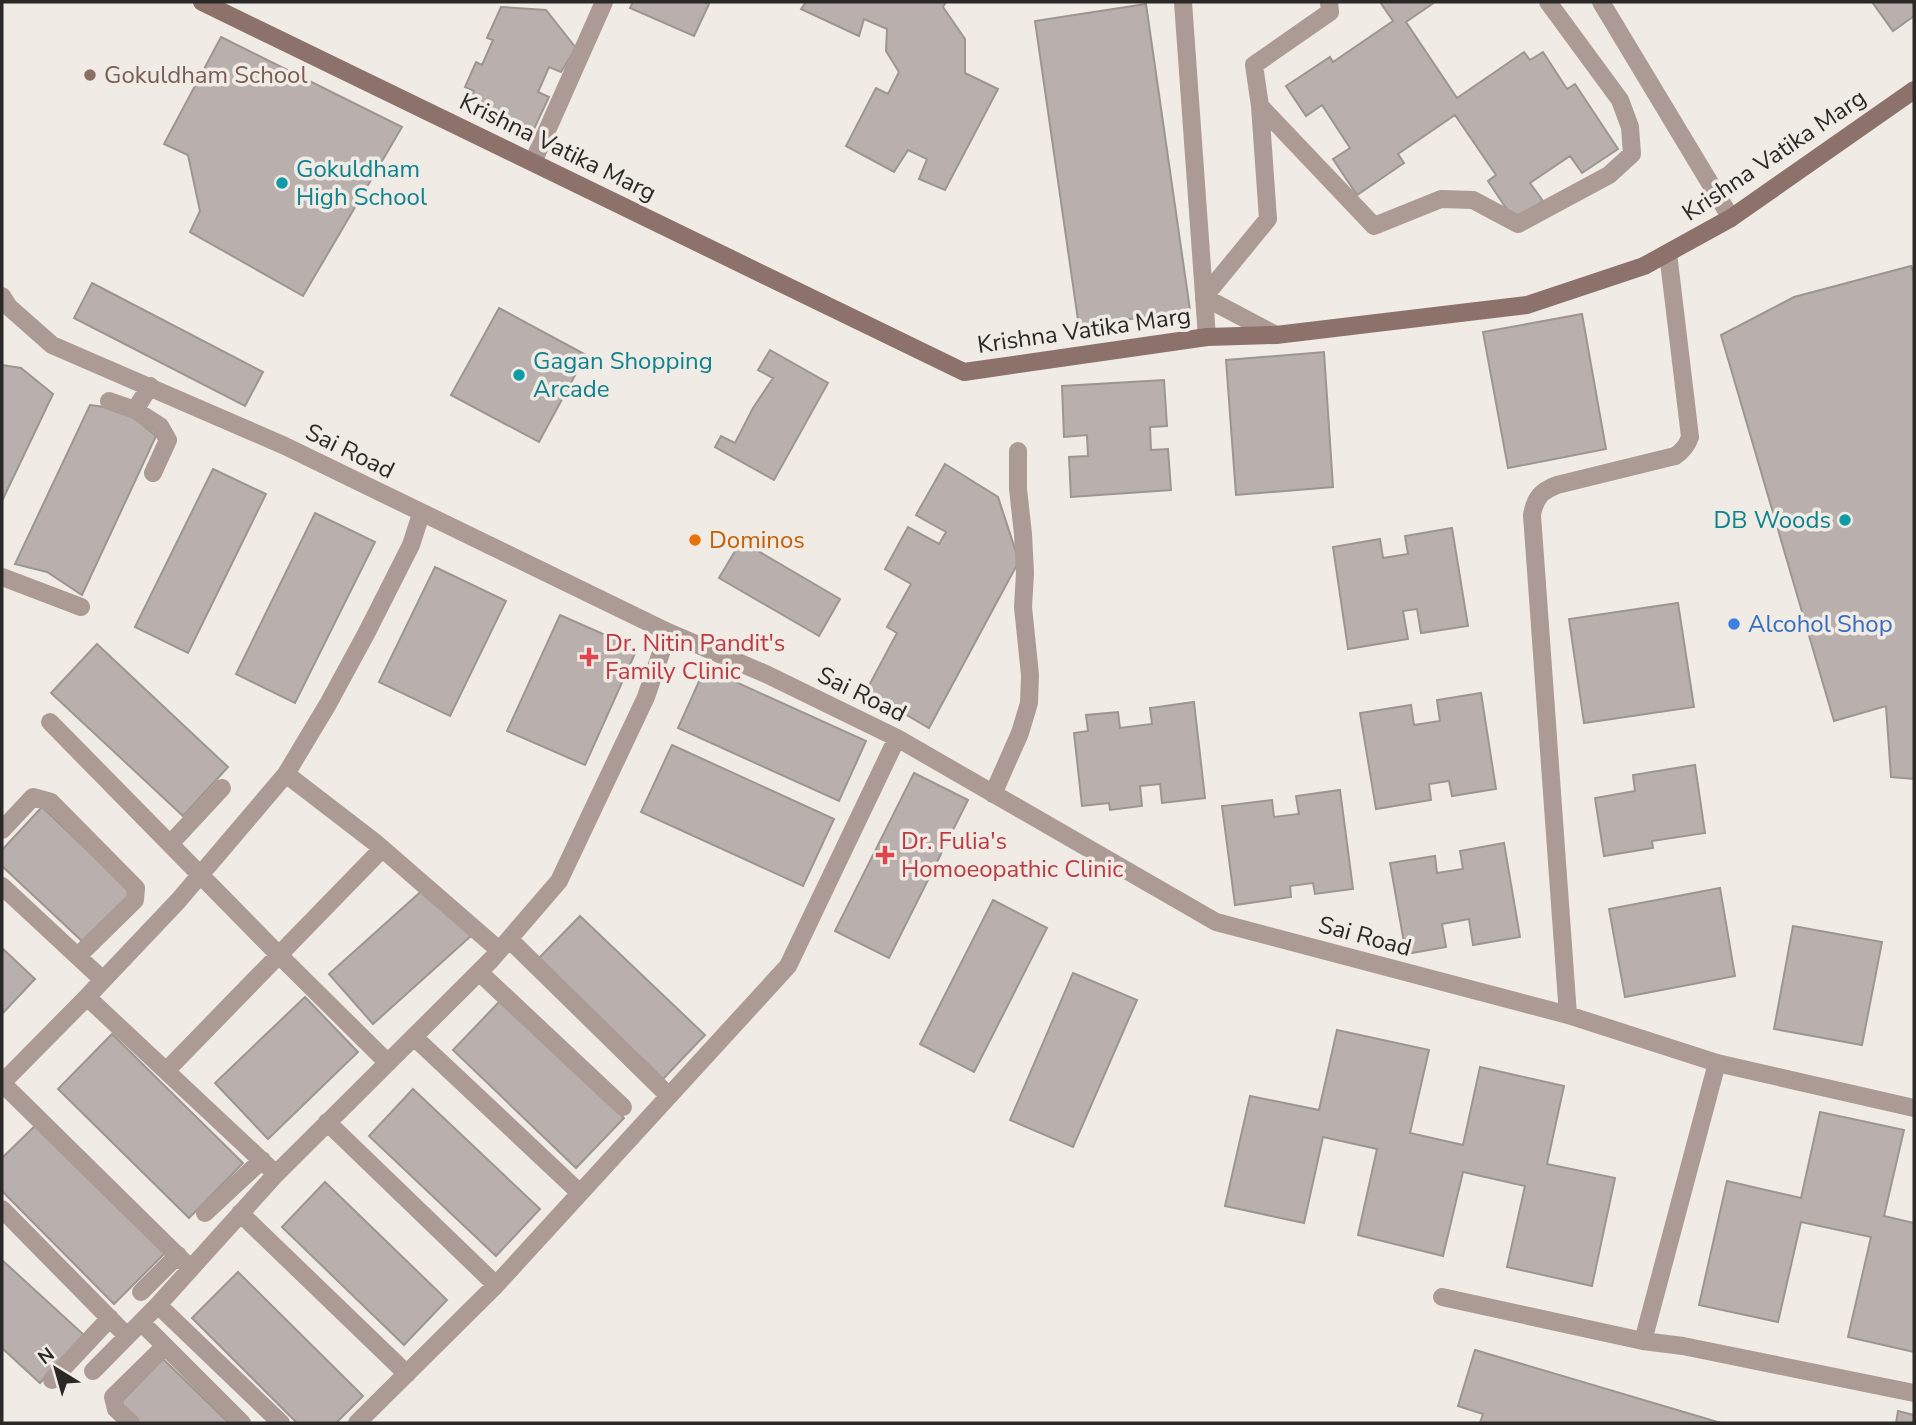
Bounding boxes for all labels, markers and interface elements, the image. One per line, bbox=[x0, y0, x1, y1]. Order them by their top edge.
place label: Gokuldham School bbox=[104, 59, 308, 91]
marker: Gokuldham School bbox=[82, 67, 98, 83]
street label: Krishna Vatika Marg bbox=[1676, 82, 1872, 228]
street label: Krishna Vatika Marg bbox=[454, 85, 662, 209]
place label: Gokuldham High School bbox=[296, 153, 427, 213]
marker: Gokuldham High School bbox=[274, 175, 290, 191]
street label: Krishna Vatika Marg bbox=[975, 299, 1193, 361]
place label: Gagan Shopping Arcade bbox=[533, 345, 713, 405]
marker: Gagan Shopping Arcade bbox=[511, 367, 527, 383]
street label: Sai Road bbox=[300, 416, 400, 486]
place label: DB Woods bbox=[1714, 504, 1831, 536]
marker: DB Woods bbox=[1837, 512, 1853, 528]
place label: Dominos bbox=[709, 524, 805, 556]
marker: Dominos bbox=[687, 532, 703, 548]
place label: Alcohol Shop bbox=[1748, 608, 1893, 640]
marker: Alcohol Shop bbox=[1726, 616, 1742, 632]
place label: Dr. Nitin Pandit's Family Clinic bbox=[605, 627, 785, 687]
marker: Dr. Nitin Pandit's Family Clinic bbox=[579, 647, 599, 667]
street label: Sai Road bbox=[812, 659, 912, 729]
place label: Dr. Fulia's Homoeopathic Clinic bbox=[901, 825, 1123, 885]
marker: Dr. Fulia's Homoeopathic Clinic bbox=[875, 845, 895, 865]
street label: Sai Road bbox=[1315, 908, 1415, 964]
north arrow bbox=[21, 1334, 91, 1404]
text: N bbox=[33, 1342, 60, 1371]

